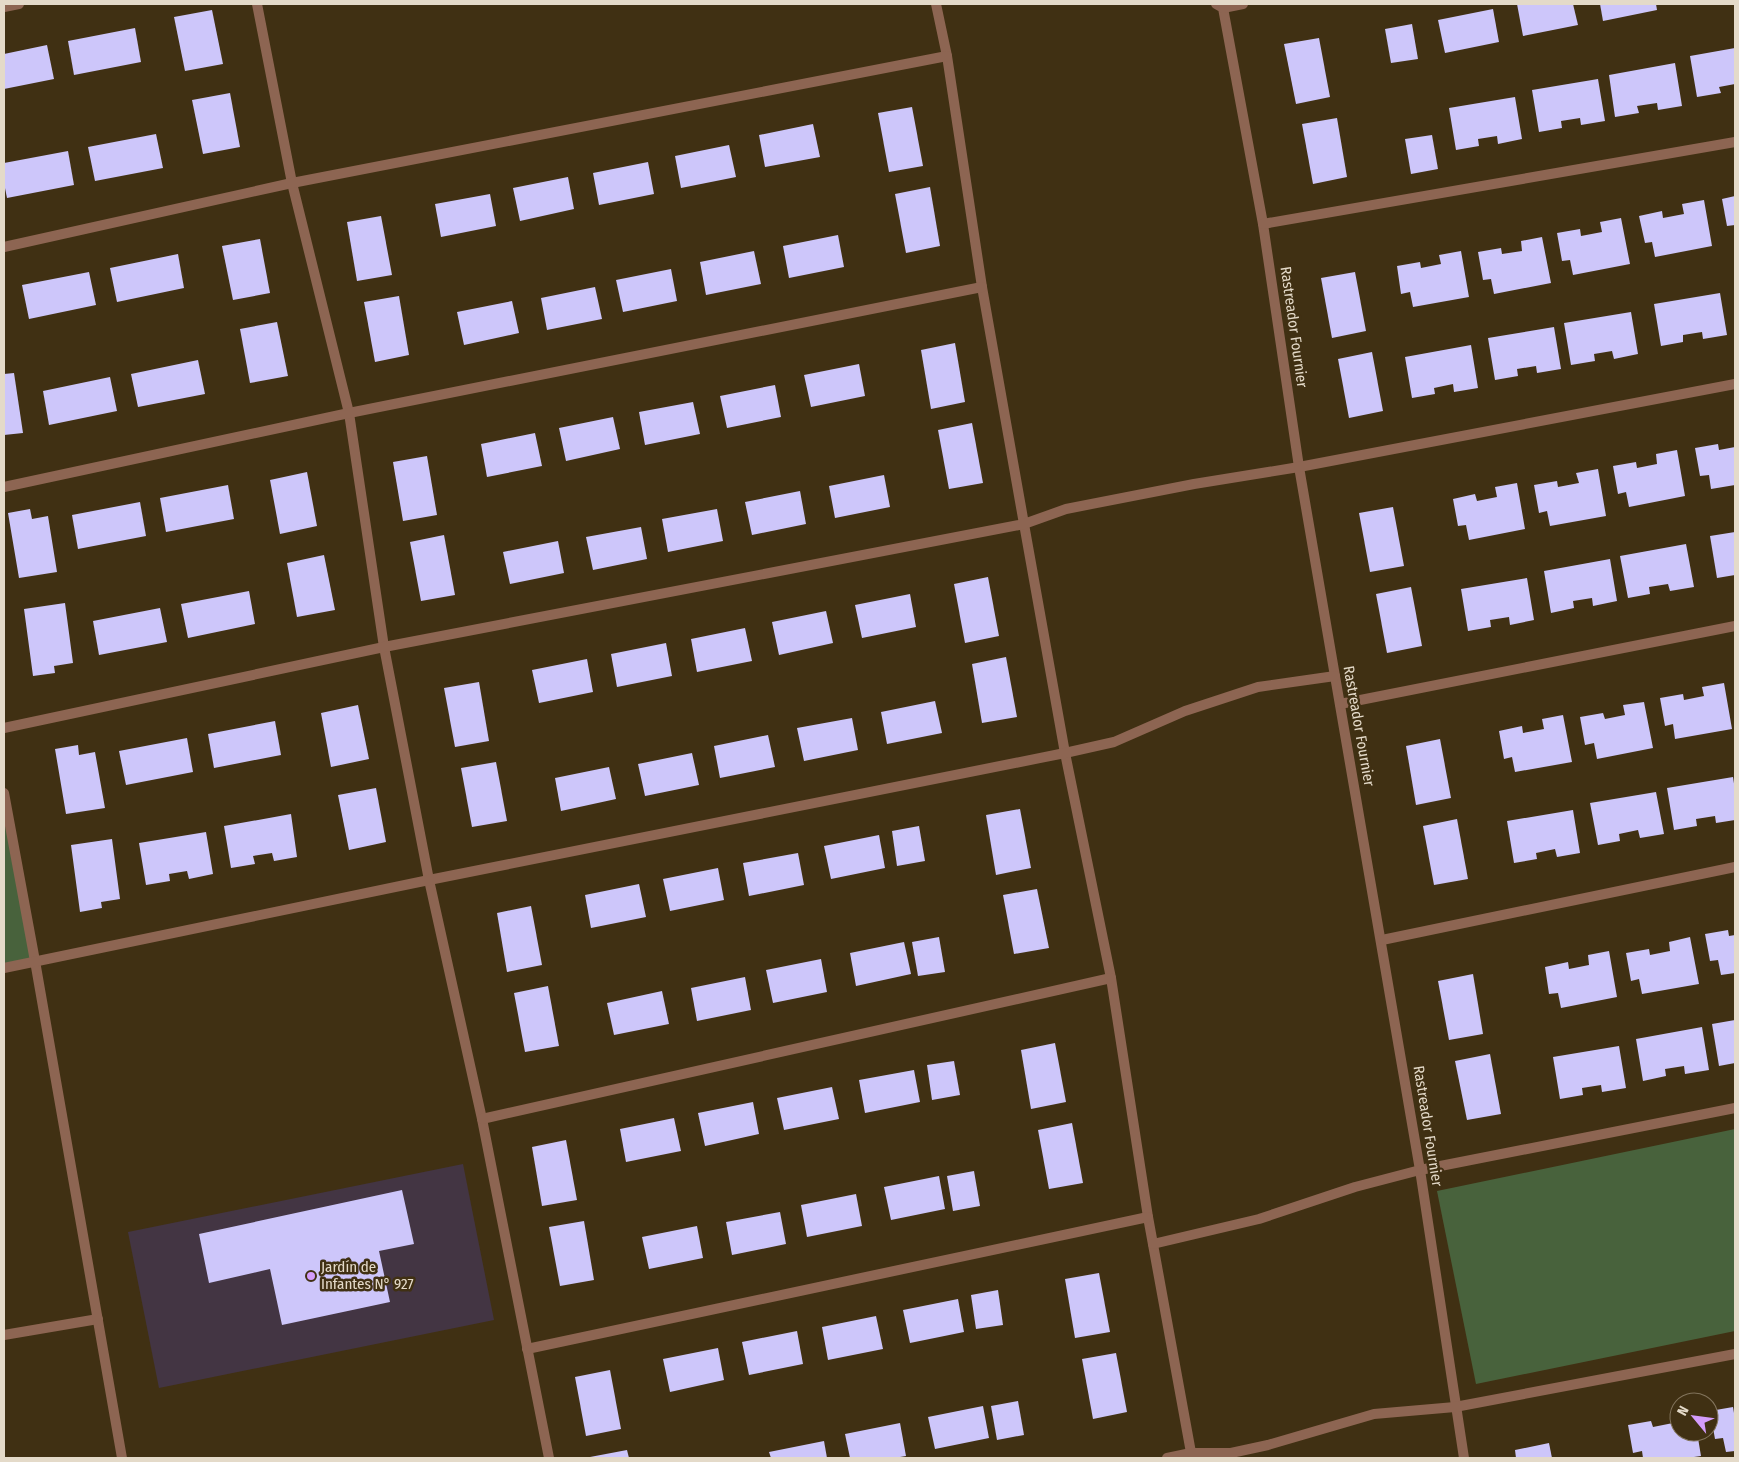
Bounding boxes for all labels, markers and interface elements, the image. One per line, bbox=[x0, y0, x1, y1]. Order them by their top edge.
street label: Rastreador Fournier bbox=[1277, 265, 1312, 389]
street label: Rastreador Fournier bbox=[1340, 664, 1379, 788]
street label: Rastreador Fournier bbox=[1410, 1064, 1447, 1188]
place label: Jardín de Infantes N° 927 bbox=[321, 1258, 414, 1293]
marker: Jardín de Infantes N° 927 bbox=[305, 1270, 317, 1282]
north arrow bbox=[1669, 1392, 1719, 1442]
text: N bbox=[1674, 1403, 1693, 1419]

